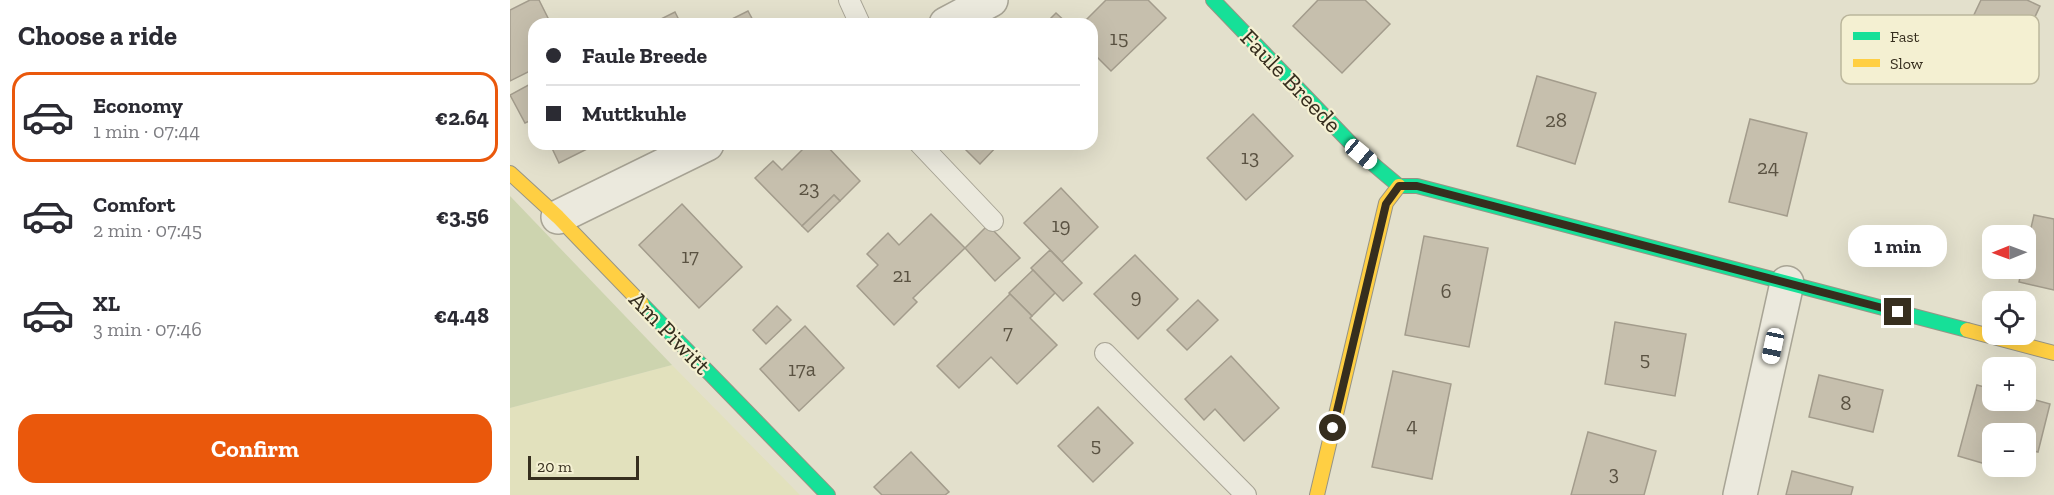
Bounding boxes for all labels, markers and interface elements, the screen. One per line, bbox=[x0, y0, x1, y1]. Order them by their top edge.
legend bbox=[1841, 15, 2039, 84]
text: Choose a ride bbox=[18, 20, 177, 52]
street label: Faule Breede bbox=[1235, 23, 1348, 139]
house number: 15 bbox=[1110, 25, 1128, 50]
text: Fast bbox=[1890, 27, 1919, 46]
text: Faule Breede bbox=[582, 42, 707, 69]
text: Slow bbox=[1890, 54, 1924, 73]
icon: car bbox=[21, 90, 75, 144]
text: Economy bbox=[93, 92, 183, 119]
text: Muttkuhle bbox=[582, 100, 686, 127]
text: €2.64 bbox=[435, 104, 489, 131]
house number: 28 bbox=[1545, 107, 1567, 132]
text: 1 min · 07:44 bbox=[93, 119, 200, 143]
car bbox=[1341, 136, 1381, 172]
house number: 13 bbox=[1241, 144, 1259, 169]
house number: 24 bbox=[1757, 154, 1779, 179]
house number: 23 bbox=[798, 175, 820, 200]
icon: car bbox=[21, 189, 75, 243]
text: Comfort bbox=[93, 191, 175, 218]
text: €3.56 bbox=[436, 203, 489, 230]
house number: 19 bbox=[1051, 212, 1071, 237]
text: 2 min · 07:45 bbox=[93, 218, 202, 242]
callout: 1 min bbox=[1848, 225, 1948, 267]
north arrow bbox=[1982, 225, 2036, 279]
map controls bbox=[1982, 225, 2036, 477]
text: 1 min bbox=[1874, 234, 1921, 258]
house number: 17 bbox=[681, 243, 699, 268]
house number: 21 bbox=[893, 262, 911, 287]
house number: 6 bbox=[1440, 278, 1452, 303]
house number: 9 bbox=[1130, 283, 1142, 308]
street label: Am Piwitt bbox=[624, 285, 717, 381]
icon: car bbox=[21, 288, 75, 342]
text: XL bbox=[93, 290, 120, 317]
button: locate bbox=[1982, 291, 2036, 345]
route end bbox=[1884, 298, 1911, 325]
text: €4.48 bbox=[434, 302, 489, 329]
text: 3 min · 07:46 bbox=[93, 317, 202, 341]
house number: 7 bbox=[1003, 319, 1013, 344]
car bbox=[1760, 327, 1786, 365]
house number: 5 bbox=[1640, 346, 1650, 371]
house number: 17a bbox=[788, 356, 816, 381]
button: + bbox=[1982, 357, 2036, 411]
house number: 8 bbox=[1840, 390, 1852, 415]
house number: 4 bbox=[1406, 412, 1418, 437]
button: Confirm bbox=[18, 414, 492, 483]
route start bbox=[1319, 414, 1346, 441]
button: − bbox=[1982, 423, 2036, 477]
house number: 5 bbox=[1091, 432, 1101, 457]
scale bar bbox=[528, 453, 639, 480]
text: 20 m bbox=[537, 457, 572, 476]
house number: 3 bbox=[1609, 460, 1619, 485]

